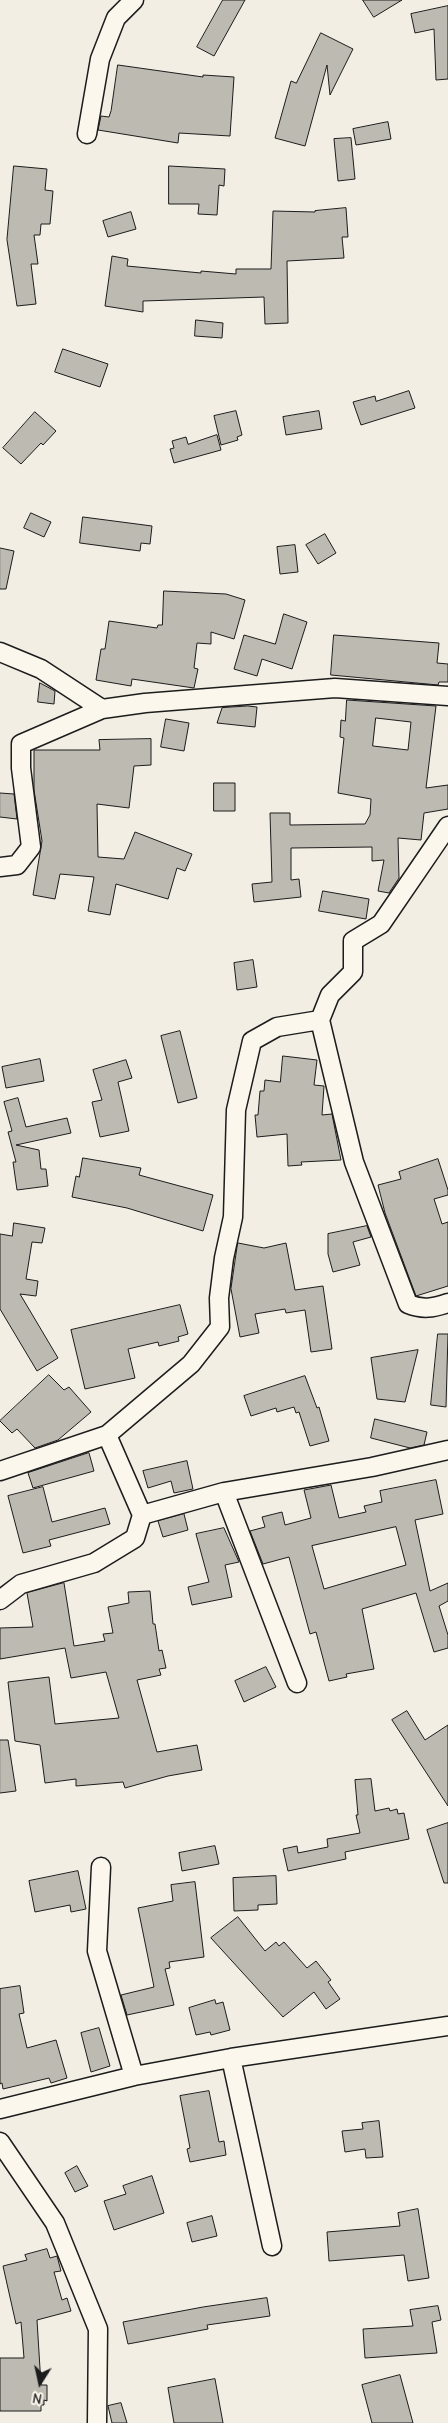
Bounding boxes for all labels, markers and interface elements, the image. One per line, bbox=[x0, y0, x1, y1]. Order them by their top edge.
north arrow bbox=[15, 2358, 65, 2408]
text: N bbox=[31, 2389, 43, 2407]

